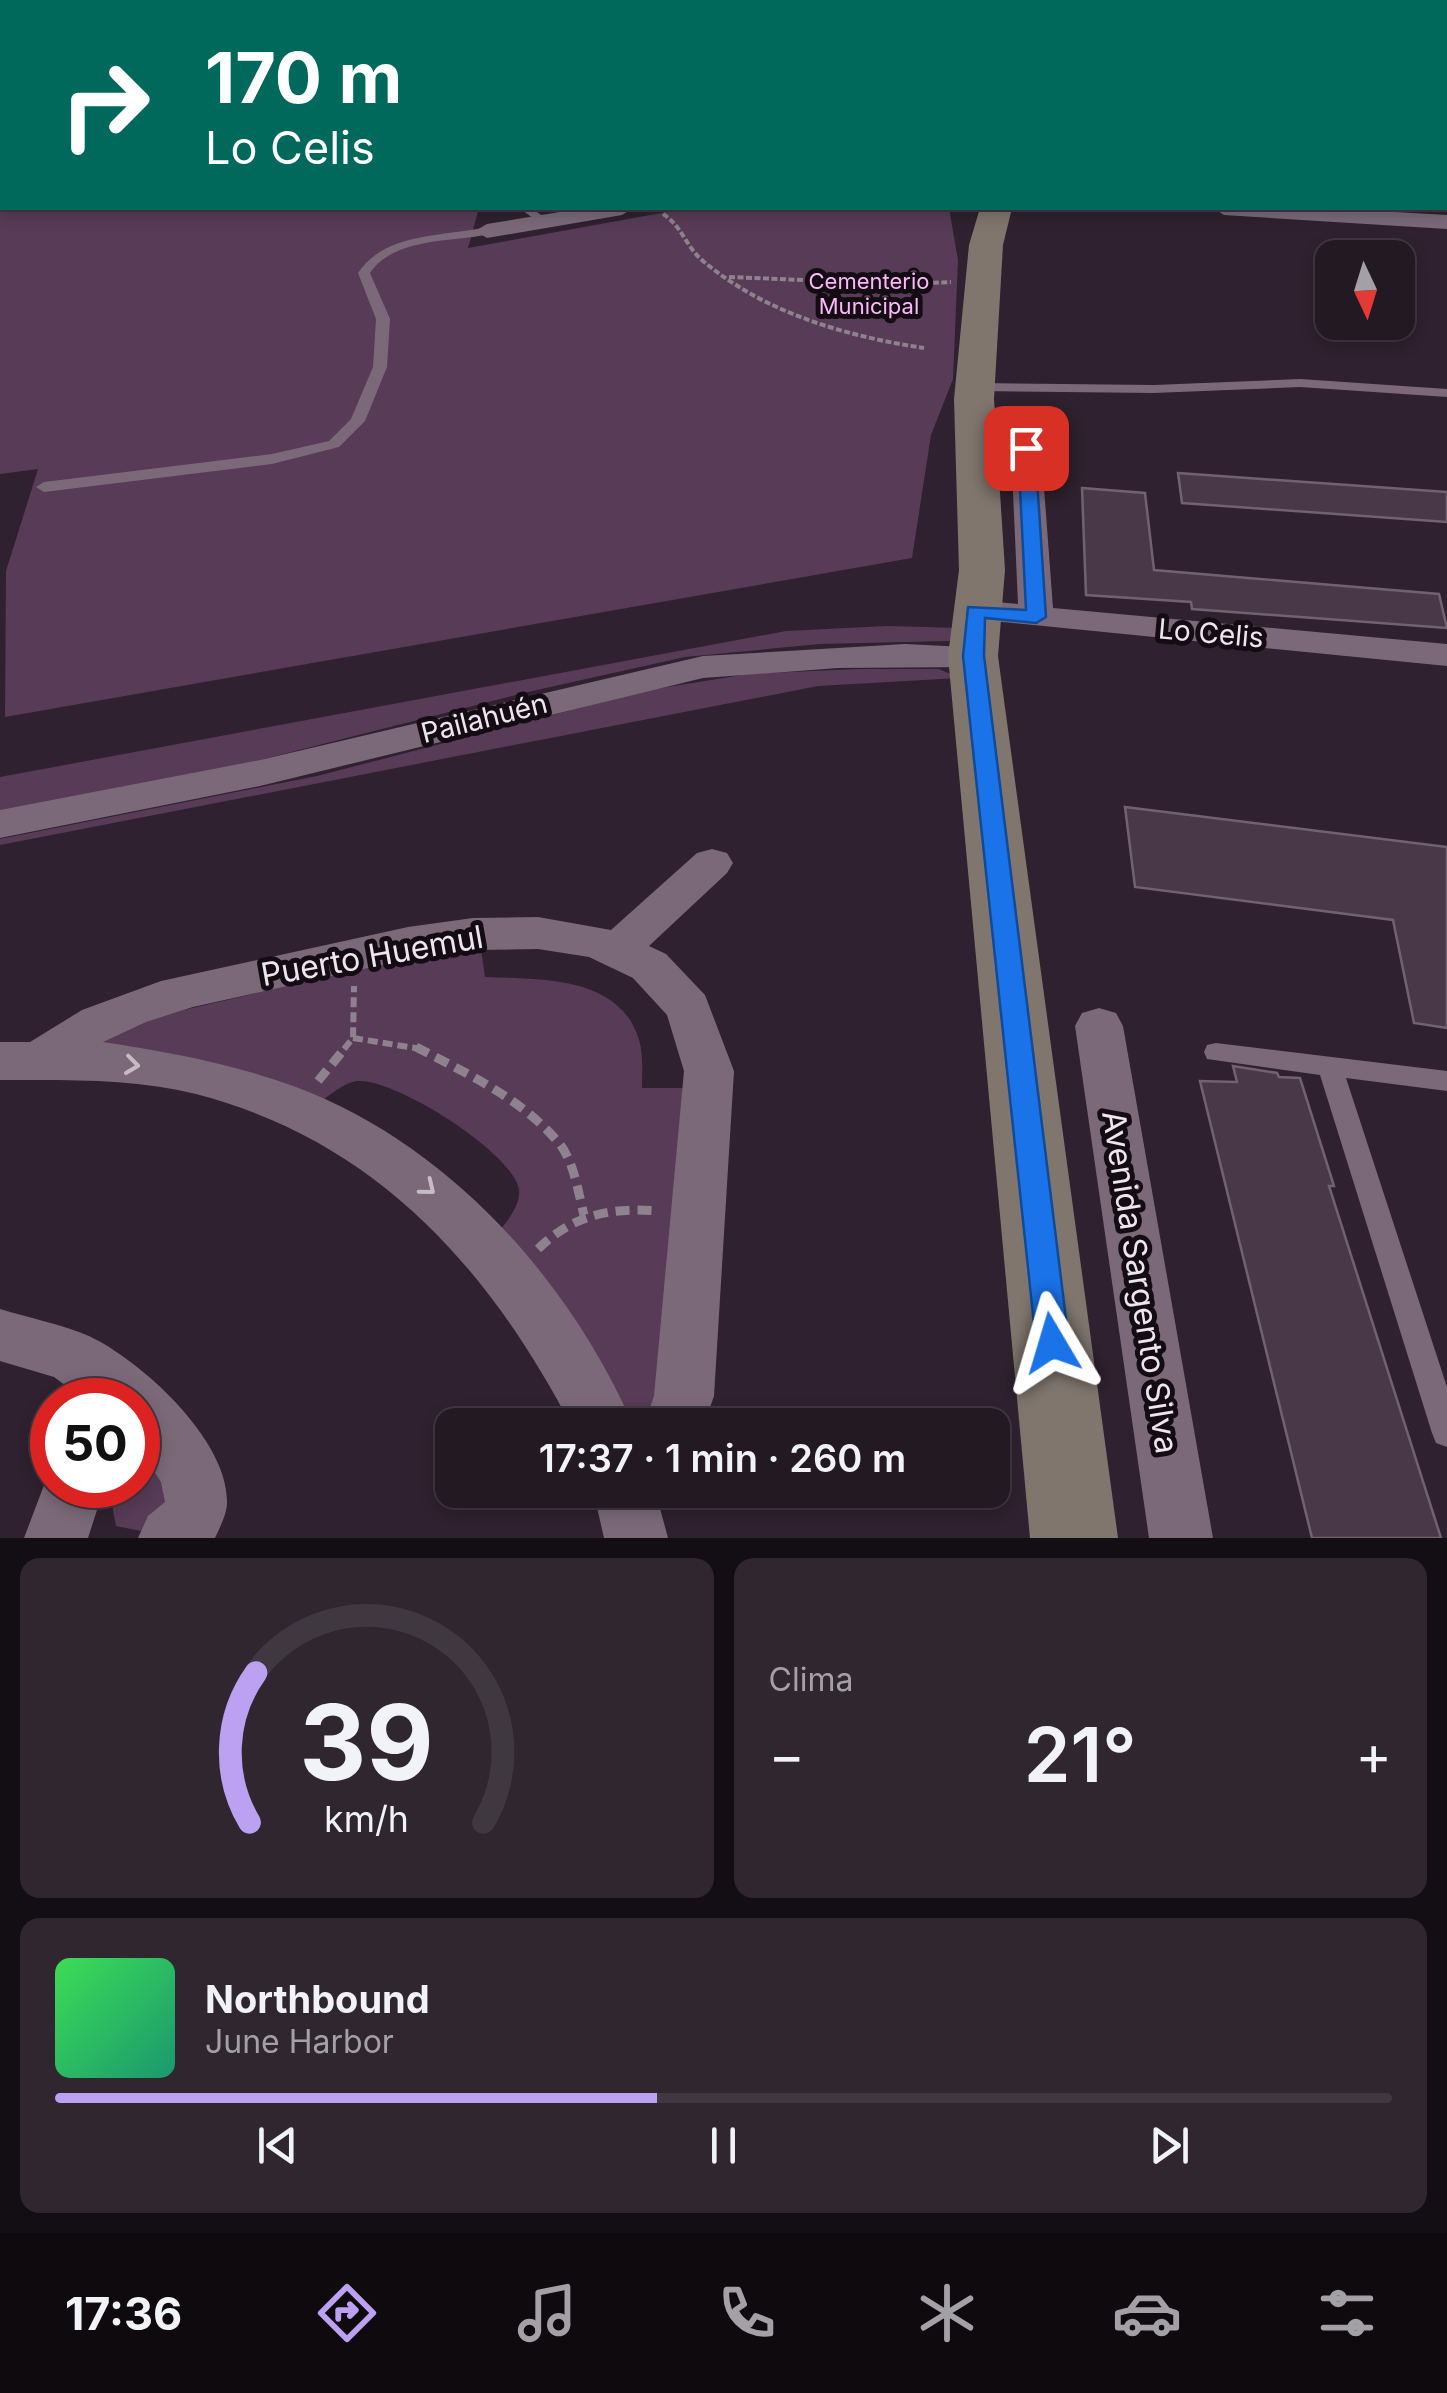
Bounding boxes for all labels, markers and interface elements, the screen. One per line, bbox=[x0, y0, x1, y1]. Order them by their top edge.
text: 170 m bbox=[205, 35, 402, 120]
icon: right bbox=[40, 40, 170, 170]
text: Lo Celis bbox=[205, 120, 375, 175]
north arrow bbox=[1315, 240, 1415, 340]
map controls bbox=[1315, 240, 1415, 340]
park label: Cementerio Municipal bbox=[809, 268, 929, 319]
pin bbox=[984, 406, 1069, 491]
icon: arrive bbox=[999, 421, 1054, 476]
street label: Lo Celis bbox=[1157, 611, 1265, 655]
street label: Pailahuén bbox=[417, 686, 551, 750]
street label: Puerto Huemul bbox=[258, 917, 486, 994]
one-way arrow bbox=[124, 1054, 140, 1075]
street label: Avenida Sargento Silva bbox=[1094, 1108, 1187, 1456]
one-way arrow bbox=[416, 1177, 434, 1195]
position arrow bbox=[1000, 1291, 1104, 1395]
speed limit sign: 50 bbox=[30, 1378, 160, 1508]
text: 17:37 · 1 min · 260 m bbox=[539, 1435, 906, 1481]
text: Clima bbox=[769, 1660, 853, 1699]
text: 39 bbox=[299, 1679, 434, 1805]
text: 21° bbox=[1024, 1709, 1137, 1800]
text: − bbox=[769, 1722, 805, 1788]
text: + bbox=[1356, 1722, 1392, 1788]
text: km/h bbox=[324, 1797, 409, 1841]
text: Northbound bbox=[205, 1976, 430, 2022]
text: June Harbor bbox=[205, 2022, 394, 2061]
icon: previous bbox=[250, 2118, 305, 2173]
icon: pause bbox=[696, 2118, 751, 2173]
icon: next bbox=[1142, 2118, 1197, 2173]
icon: directions bbox=[312, 2278, 382, 2348]
icon: music bbox=[512, 2278, 582, 2348]
icon: phone bbox=[712, 2278, 782, 2348]
icon: climate bbox=[912, 2278, 982, 2348]
icon: car bbox=[1112, 2278, 1182, 2348]
icon: filters bbox=[1312, 2278, 1382, 2348]
text: 17:36 bbox=[65, 2286, 182, 2341]

